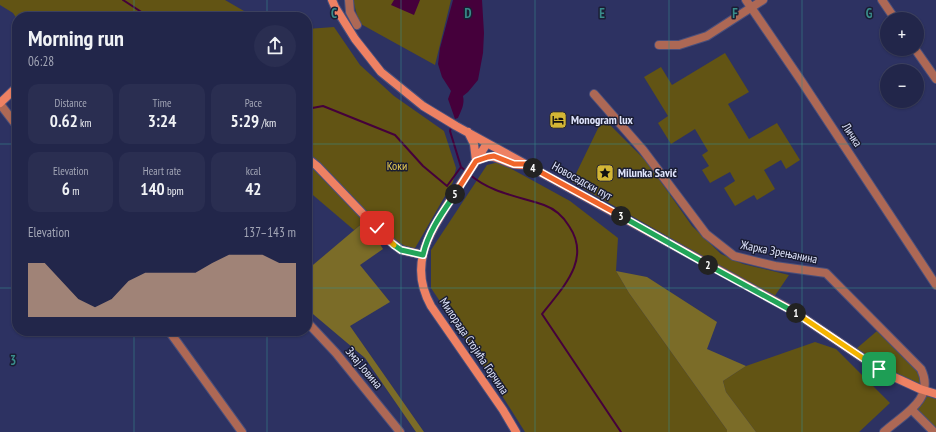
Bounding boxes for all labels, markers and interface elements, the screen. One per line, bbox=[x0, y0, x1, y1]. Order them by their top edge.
text: C bbox=[331, 5, 337, 22]
text: D bbox=[465, 5, 472, 22]
text: E bbox=[599, 5, 605, 22]
text: F bbox=[732, 5, 738, 22]
text: G bbox=[866, 5, 873, 22]
map controls bbox=[880, 12, 924, 108]
button: + bbox=[880, 12, 924, 56]
text: Morning run bbox=[28, 24, 124, 52]
button: share bbox=[254, 25, 296, 67]
text: 06:28 bbox=[28, 53, 54, 70]
button: − bbox=[880, 64, 924, 108]
text: Distance bbox=[54, 96, 87, 110]
text: Time bbox=[152, 96, 172, 110]
text: Pace bbox=[245, 96, 262, 110]
text: 0.62 bbox=[50, 110, 78, 132]
text: 3:24 bbox=[148, 110, 176, 132]
text: 5:29 bbox=[230, 110, 259, 132]
hotel icon: Monogram lux bbox=[548, 110, 568, 130]
place label: Monogram lux bbox=[571, 112, 634, 127]
text: km bbox=[78, 116, 92, 130]
text: /km bbox=[259, 116, 276, 130]
street label: Личка bbox=[839, 119, 866, 150]
park label: Коки bbox=[387, 158, 407, 173]
pin: 4 bbox=[523, 158, 543, 178]
street label: Новосадски пут bbox=[550, 158, 615, 203]
text: 4 bbox=[530, 161, 536, 175]
place icon: Milunka Savić bbox=[595, 163, 615, 183]
text: Elevation bbox=[53, 164, 88, 178]
text: Heart rate bbox=[143, 164, 181, 178]
text: kcal bbox=[246, 164, 261, 178]
place label: Milunka Savić bbox=[618, 165, 677, 180]
text: 6 bbox=[62, 178, 70, 200]
text: 140 bbox=[140, 178, 165, 200]
text: 42 bbox=[245, 178, 261, 200]
text: m bbox=[70, 184, 79, 198]
text: bpm bbox=[165, 184, 184, 198]
pin: 5 bbox=[445, 184, 465, 204]
text: 5 bbox=[452, 187, 458, 201]
pin: 3 bbox=[611, 206, 631, 226]
text: 3 bbox=[618, 209, 624, 223]
pin bbox=[360, 211, 394, 245]
icon: check bbox=[366, 217, 388, 239]
text: Elevation bbox=[28, 224, 70, 241]
text: 137–143 m bbox=[243, 224, 296, 241]
street label: Жарка Зрењанина bbox=[738, 237, 819, 266]
pin: 2 bbox=[698, 255, 718, 275]
text: 2 bbox=[705, 258, 711, 272]
street label: Милорада Стојића Горчила bbox=[437, 295, 512, 397]
pin: 1 bbox=[786, 303, 806, 323]
text: 1 bbox=[793, 306, 799, 320]
street label: Змај Јовина bbox=[343, 344, 386, 392]
text: 3 bbox=[10, 352, 16, 369]
pin bbox=[862, 352, 896, 386]
icon: arrive bbox=[868, 358, 890, 380]

